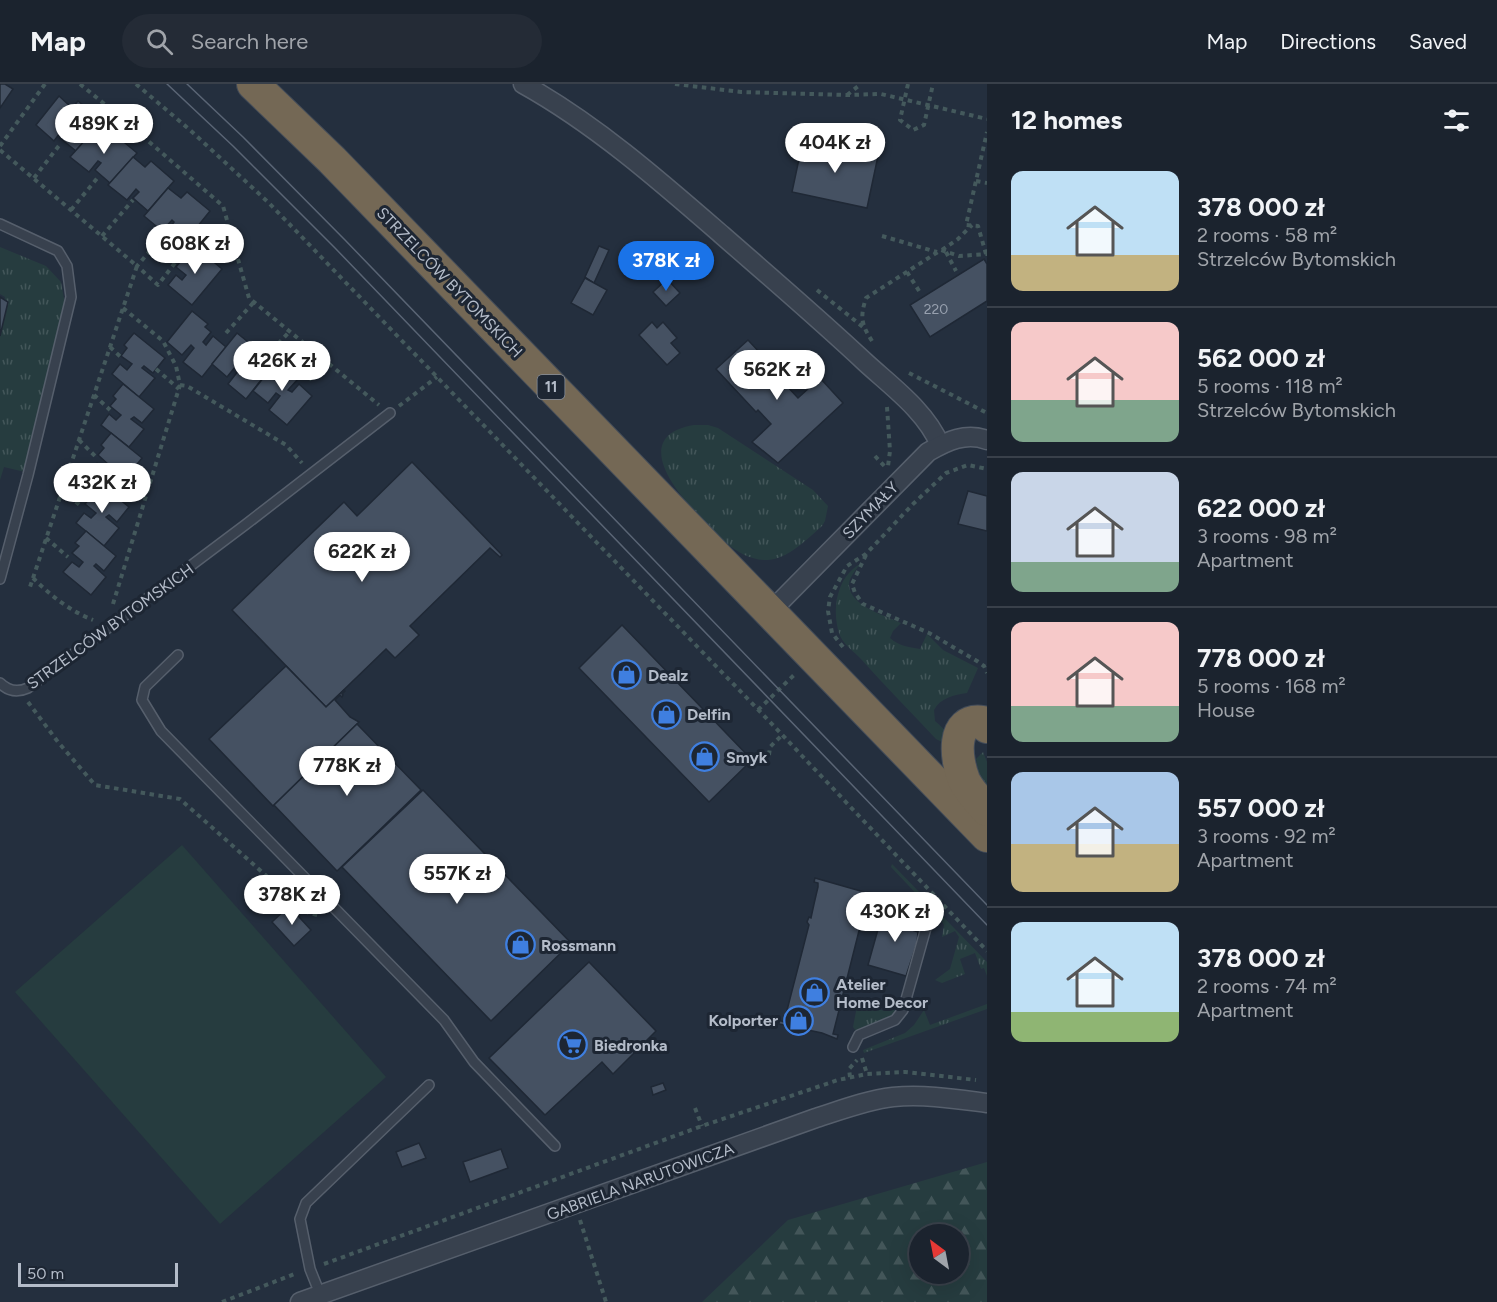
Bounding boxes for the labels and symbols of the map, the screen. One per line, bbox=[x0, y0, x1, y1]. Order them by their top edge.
pin: 489K zł bbox=[49, 104, 159, 155]
pin: 404K zł bbox=[780, 123, 890, 174]
street label: STRZELCÓW BYTOMSKICH bbox=[373, 203, 526, 361]
pin: 608K zł bbox=[140, 224, 250, 275]
pin: 378K zł bbox=[611, 241, 721, 292]
house number: 220 bbox=[924, 301, 948, 318]
pin: 426K zł bbox=[227, 341, 337, 392]
pin: 562K zł bbox=[722, 350, 832, 401]
road number: 11 bbox=[538, 375, 564, 399]
pin: 432K zł bbox=[47, 463, 157, 514]
street label: SZYMAŁY bbox=[838, 478, 902, 543]
pin: 622K zł bbox=[307, 532, 417, 583]
street label: STRZELCÓW BYTOMSKICH bbox=[23, 559, 197, 693]
shop icon: Dealz bbox=[611, 659, 643, 691]
place label: Dealz bbox=[648, 666, 689, 685]
shop icon: Delfin bbox=[650, 698, 682, 730]
place label: Delfin bbox=[687, 705, 731, 724]
shop icon: Smyk bbox=[689, 741, 721, 773]
pin: 778K zł bbox=[292, 746, 402, 797]
place label: Smyk bbox=[726, 748, 768, 767]
pin: 557K zł bbox=[402, 854, 512, 905]
pin: 378K zł bbox=[237, 875, 347, 926]
pin: 430K zł bbox=[840, 892, 950, 943]
shop icon: Rossmann bbox=[504, 929, 536, 961]
place label: Rossmann bbox=[541, 936, 616, 955]
place label: Atelier Home Decor bbox=[836, 975, 928, 1012]
shop icon: Atelier Home Decor bbox=[799, 977, 831, 1009]
shop icon: Kolporter bbox=[783, 1004, 815, 1036]
place label: Kolporter bbox=[708, 1011, 778, 1030]
supermarket icon: Biedronka bbox=[557, 1029, 589, 1061]
place label: Biedronka bbox=[594, 1036, 668, 1055]
street label: GABRIELA NARUTOWICZA bbox=[544, 1139, 736, 1224]
north arrow bbox=[909, 1224, 969, 1284]
scale bar bbox=[18, 1260, 178, 1288]

